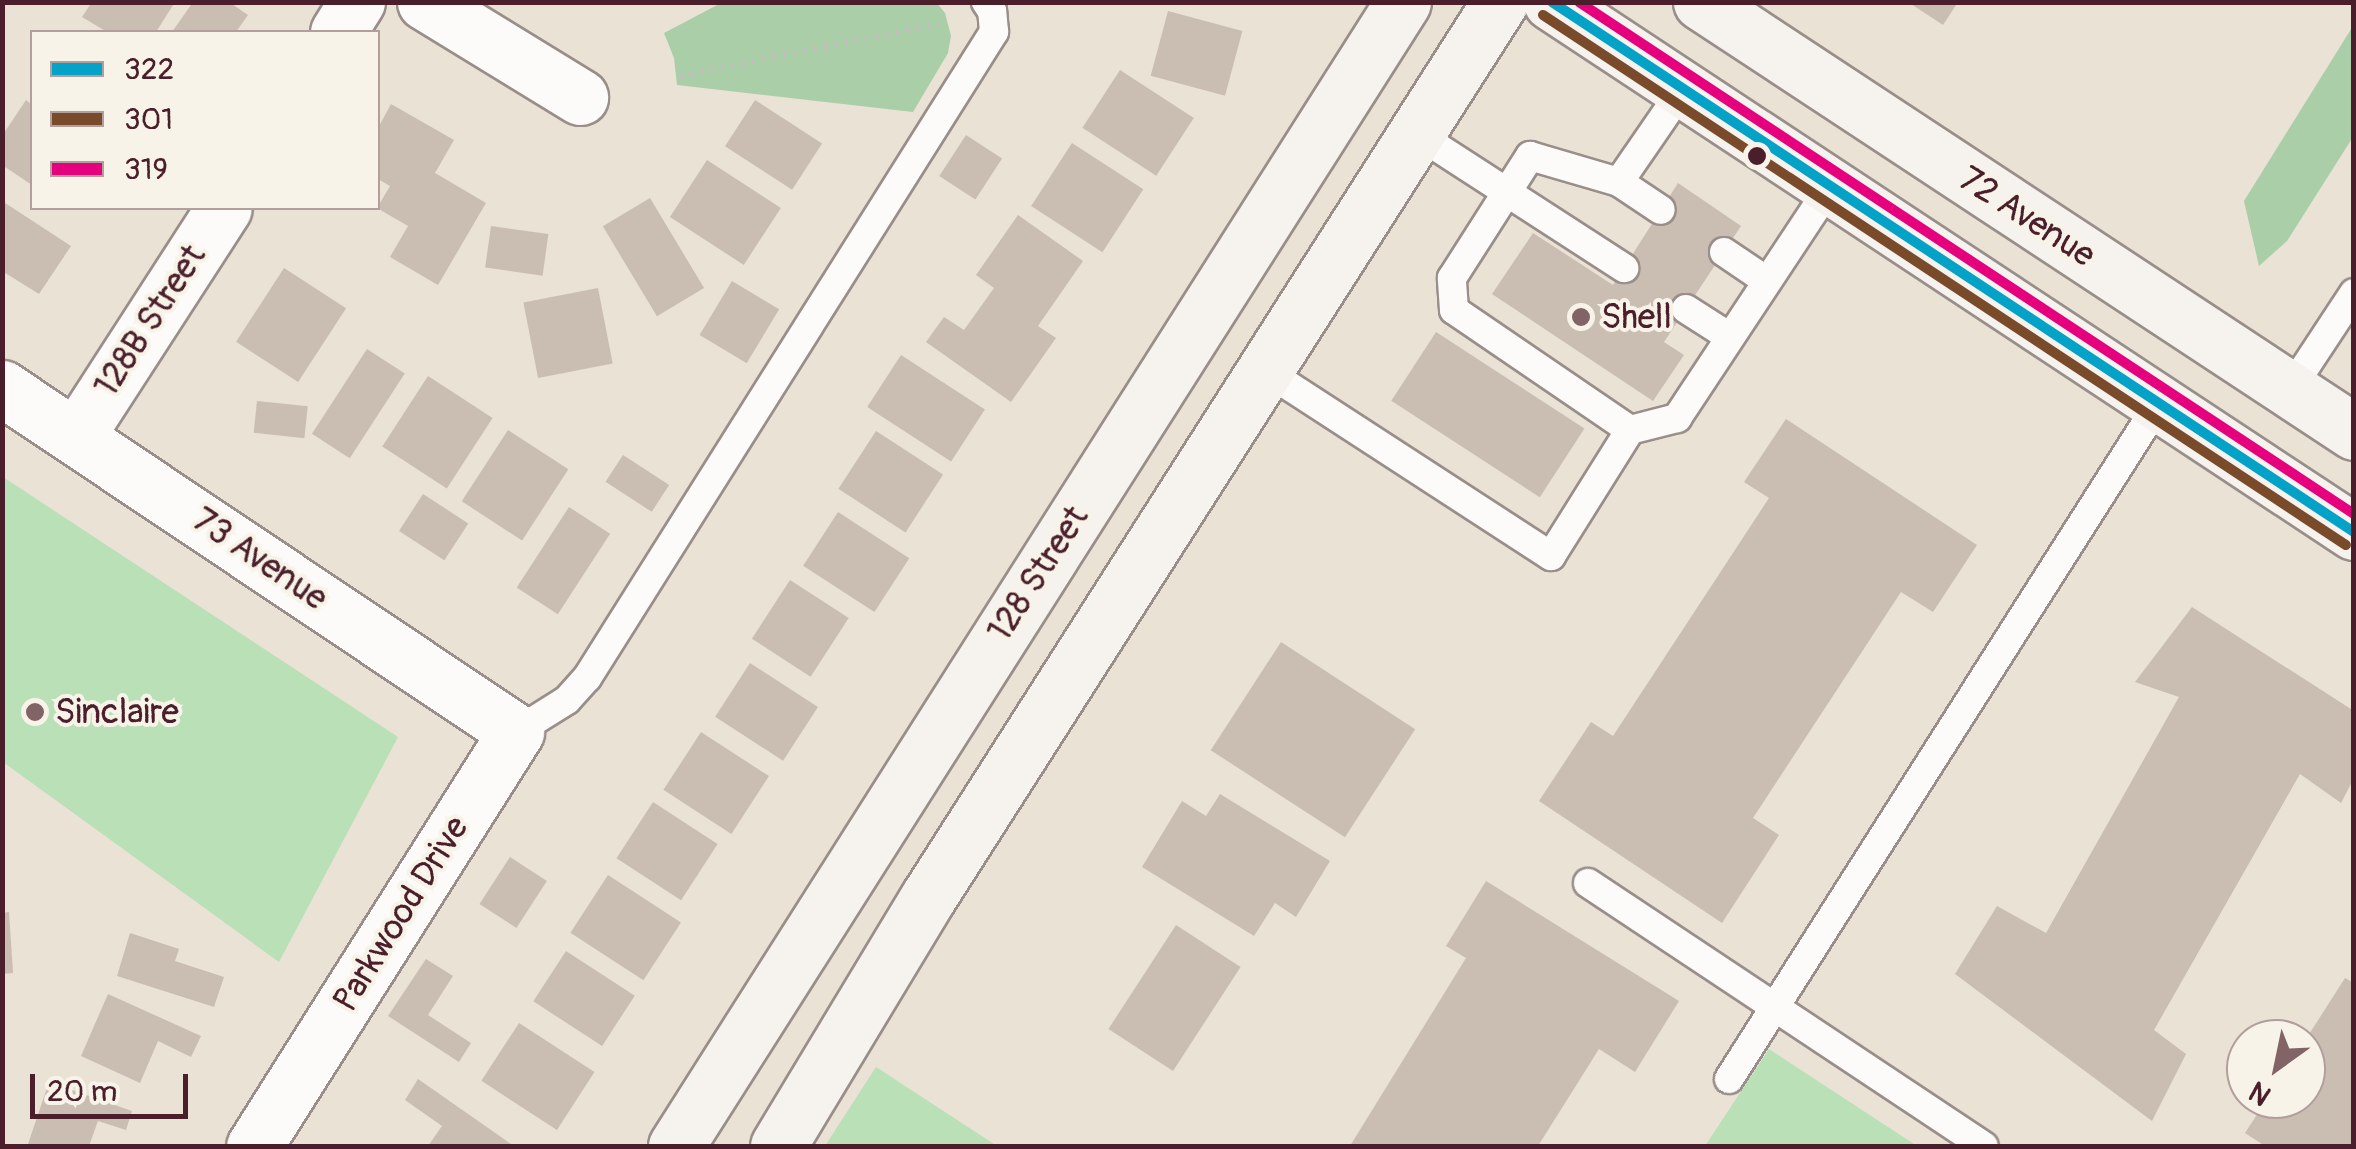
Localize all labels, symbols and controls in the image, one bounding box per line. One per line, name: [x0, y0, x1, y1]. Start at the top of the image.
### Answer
legend: [30, 30, 380, 210]
text: 322: [124, 51, 174, 88]
text: 301: [124, 101, 173, 138]
unlabelled marker: [1747, 146, 1767, 166]
text: 319: [124, 151, 168, 188]
street label: 72 Avenue: [1951, 158, 2103, 276]
street label: 128B Street: [85, 237, 215, 405]
place label: Shell: [1601, 296, 1672, 338]
marker: Shell: [1570, 306, 1592, 328]
street label: 128 Street: [979, 498, 1097, 650]
street label: 73 Avenue: [185, 499, 335, 619]
place label: Sinclaire: [55, 691, 179, 733]
marker: Sinclaire: [24, 701, 46, 723]
street label: Parkwood Drive: [324, 809, 478, 1019]
north arrow: [2226, 1019, 2326, 1119]
scale bar: [35, 1054, 192, 1116]
text: 20 m: [47, 1073, 117, 1110]
text: N: [2243, 1073, 2278, 1113]

